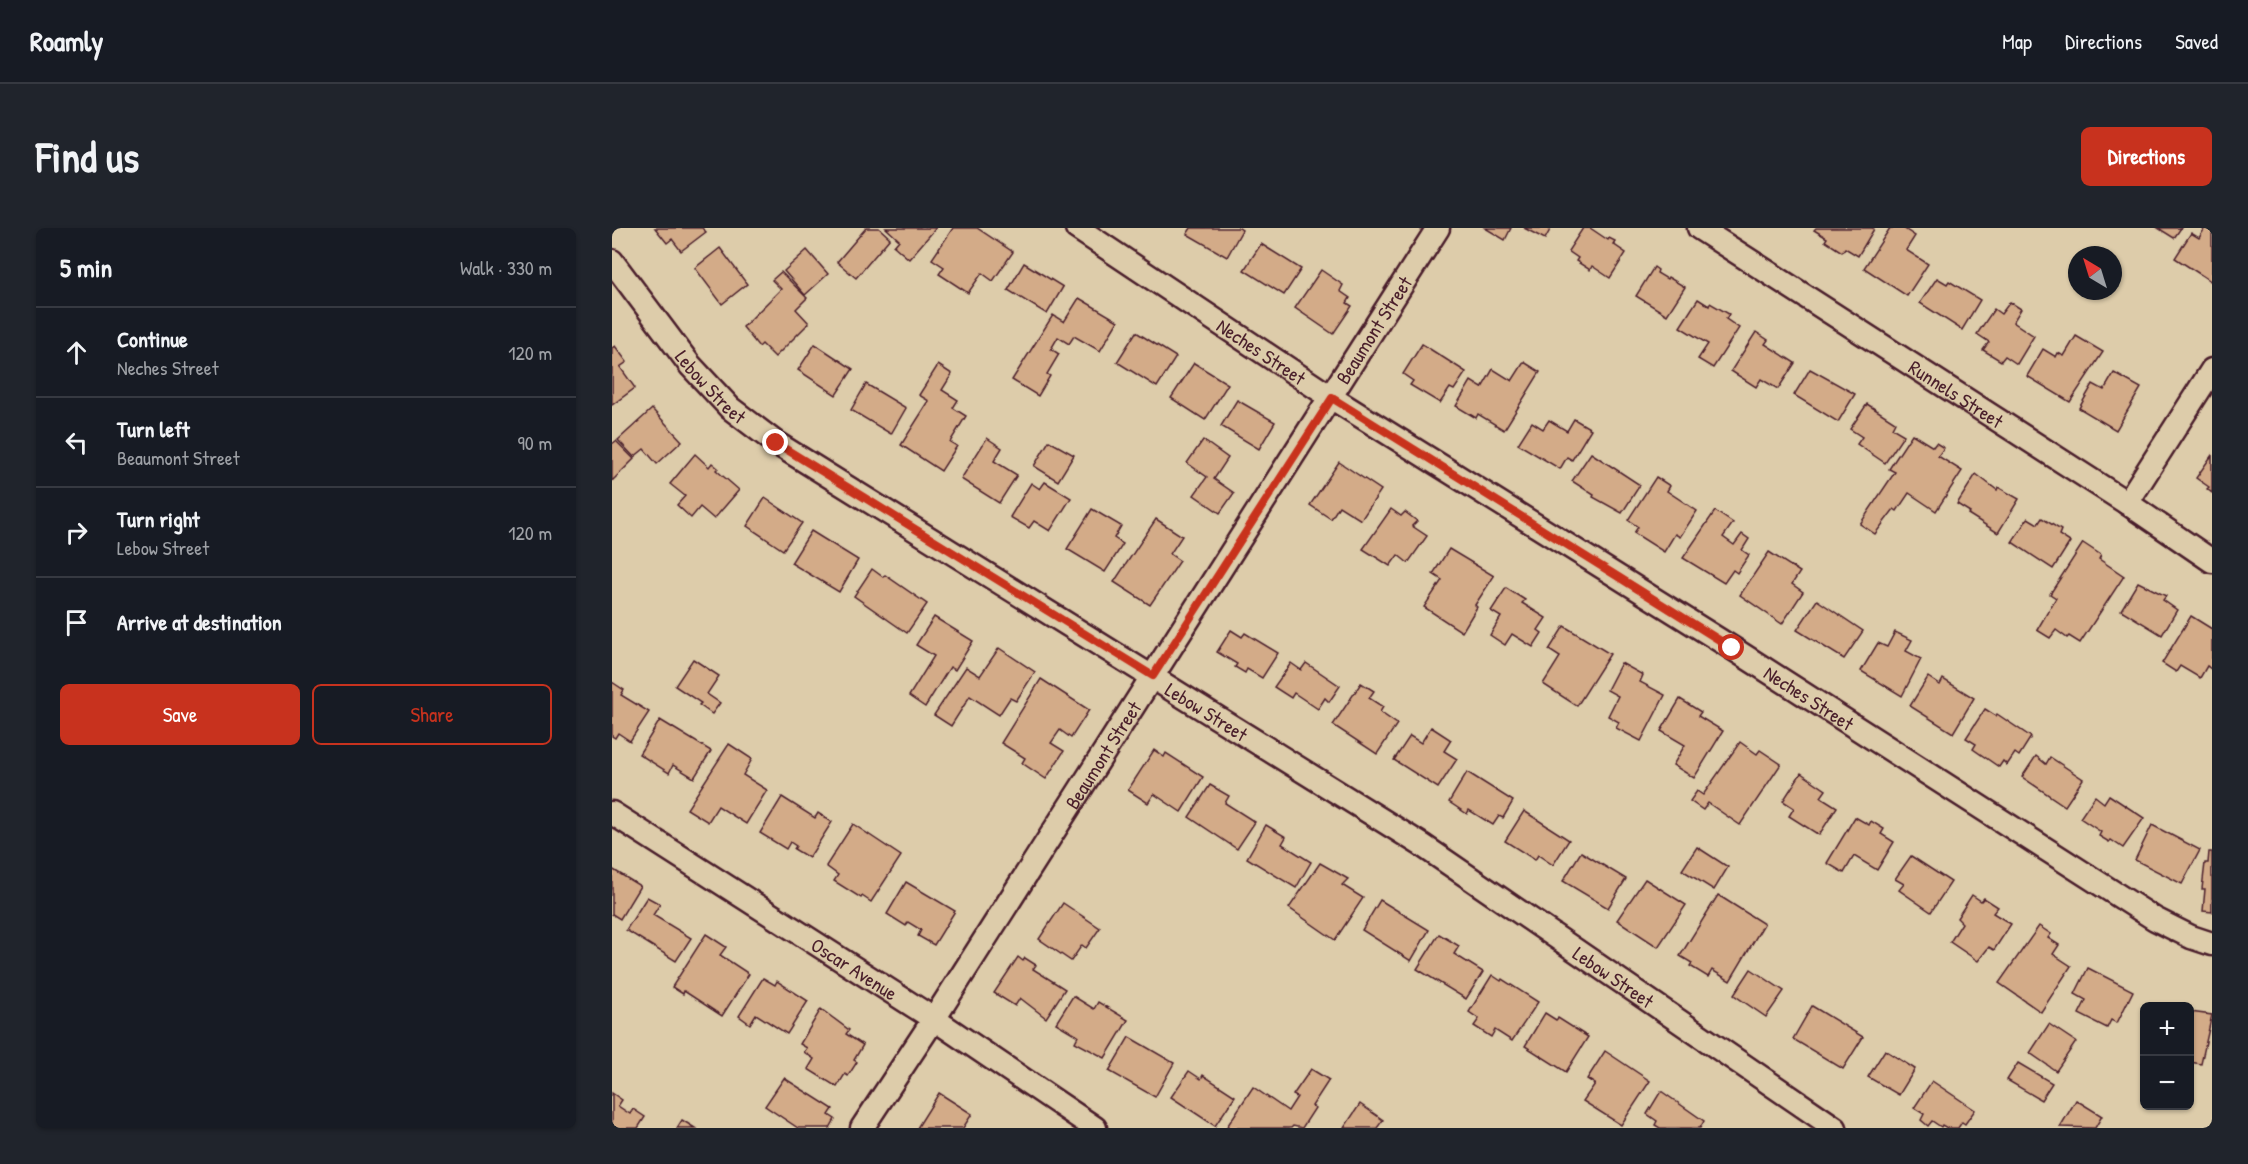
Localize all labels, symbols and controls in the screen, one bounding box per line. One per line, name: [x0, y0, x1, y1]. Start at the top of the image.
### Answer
text: Roamly: [30, 22, 103, 60]
text: Map: [2002, 27, 2032, 56]
text: Directions: [2065, 27, 2142, 56]
text: Saved: [2175, 27, 2218, 56]
button: Directions: [2081, 127, 2212, 186]
text: Find us: [36, 128, 139, 185]
north arrow: [2068, 246, 2122, 300]
text: 5 min: [60, 250, 112, 285]
text: Walk · 330 m: [460, 254, 552, 281]
street label: Beaumont Street: [1329, 270, 1418, 389]
street label: Neches Street: [1212, 312, 1312, 391]
text: Continue: [117, 324, 188, 354]
icon: ahead: [60, 336, 93, 369]
text: 120 m: [508, 339, 552, 366]
street label: Lebow Street: [670, 344, 753, 430]
street label: Runnels Street: [1904, 353, 2010, 434]
text: Neches Street: [117, 354, 219, 381]
text: Turn left: [117, 414, 190, 444]
icon: left: [60, 426, 93, 459]
text: 90 m: [518, 429, 552, 456]
route end: [762, 429, 788, 455]
text: Beaumont Street: [117, 444, 240, 471]
text: Turn right: [117, 504, 200, 534]
icon: right: [60, 516, 93, 549]
text: 120 m: [508, 519, 552, 546]
text: Lebow Street: [117, 534, 209, 561]
icon: arrive: [60, 606, 93, 639]
text: Arrive at destination: [117, 607, 282, 637]
route start: [1718, 634, 1744, 660]
street label: Neches Street: [1759, 659, 1860, 737]
street label: Lebow Street: [1161, 675, 1254, 748]
button: Save: [60, 684, 300, 745]
button: Share: [312, 684, 552, 745]
street label: Beaumont Street: [1058, 695, 1147, 814]
street label: Oscar Avenue: [806, 931, 903, 1006]
street label: Lebow Street: [1568, 939, 1660, 1014]
map controls: [2140, 1002, 2194, 1110]
button: +: [2140, 1002, 2194, 1056]
button: −: [2140, 1056, 2194, 1110]

